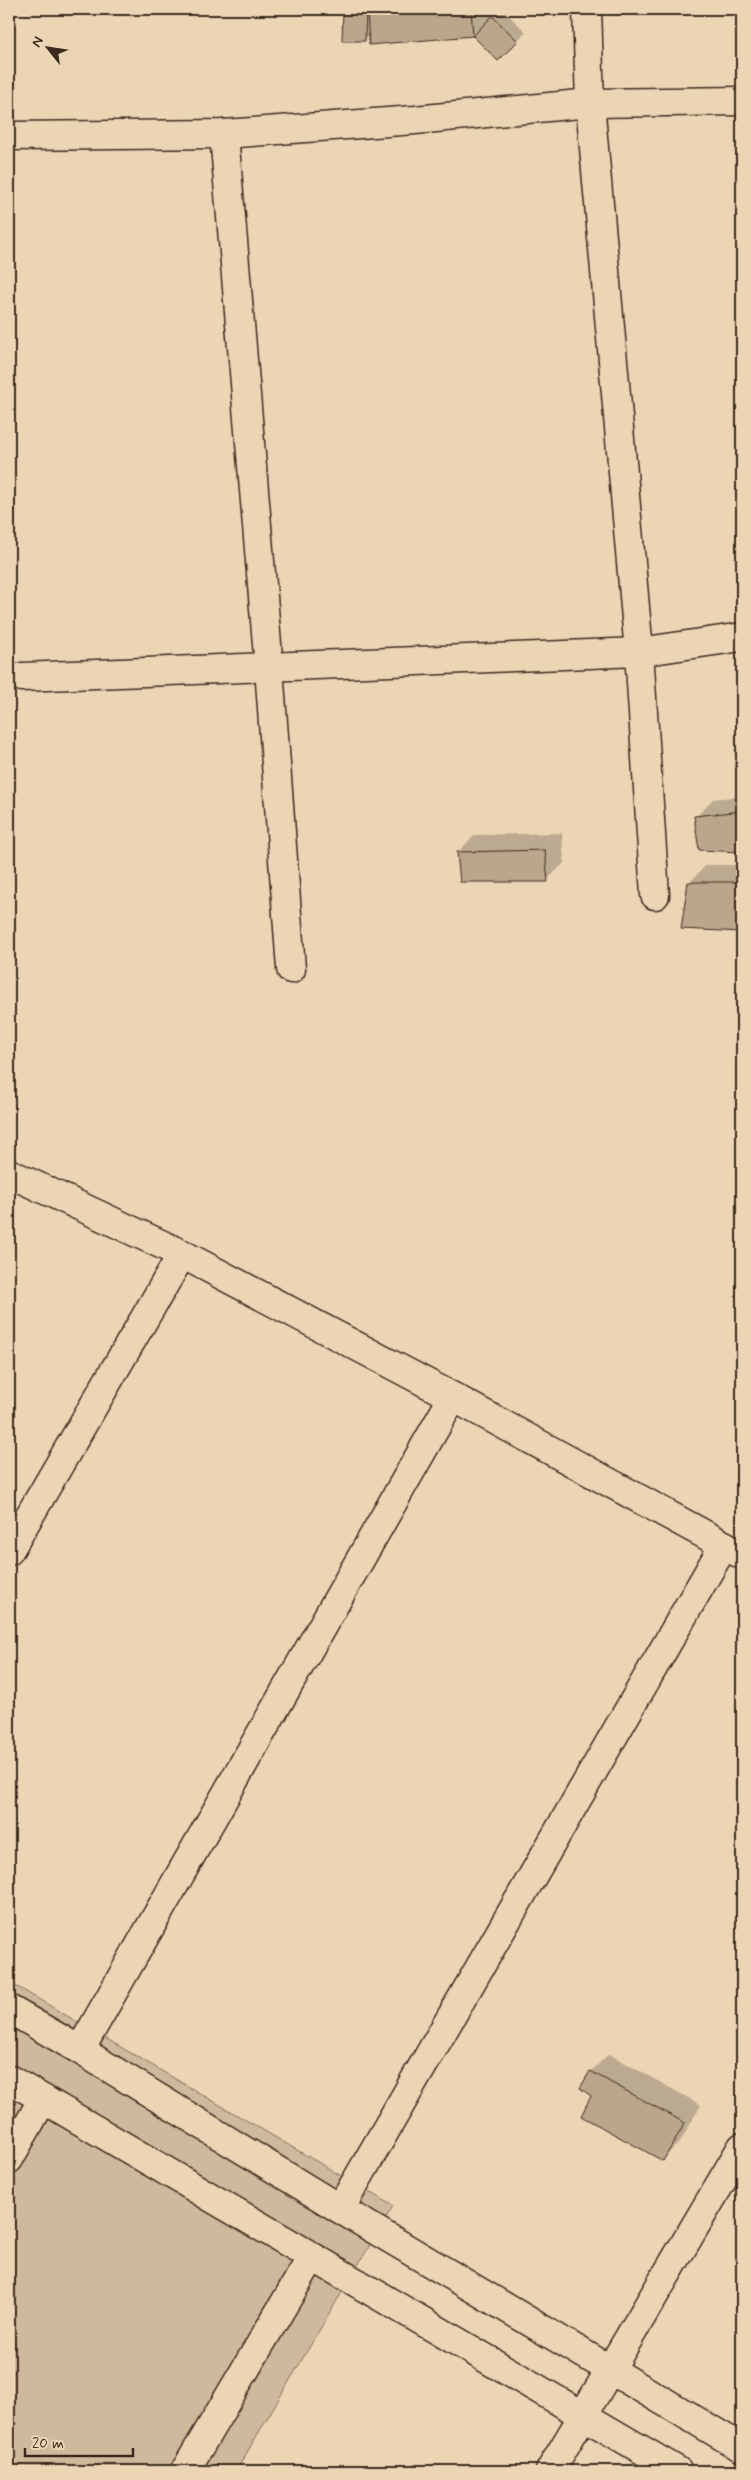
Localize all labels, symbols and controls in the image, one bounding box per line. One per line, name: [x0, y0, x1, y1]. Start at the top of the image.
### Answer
north arrow: [22, 22, 72, 72]
text: N: [27, 33, 48, 51]
scale bar: [25, 2425, 132, 2457]
text: 20 m: [32, 2434, 64, 2454]

